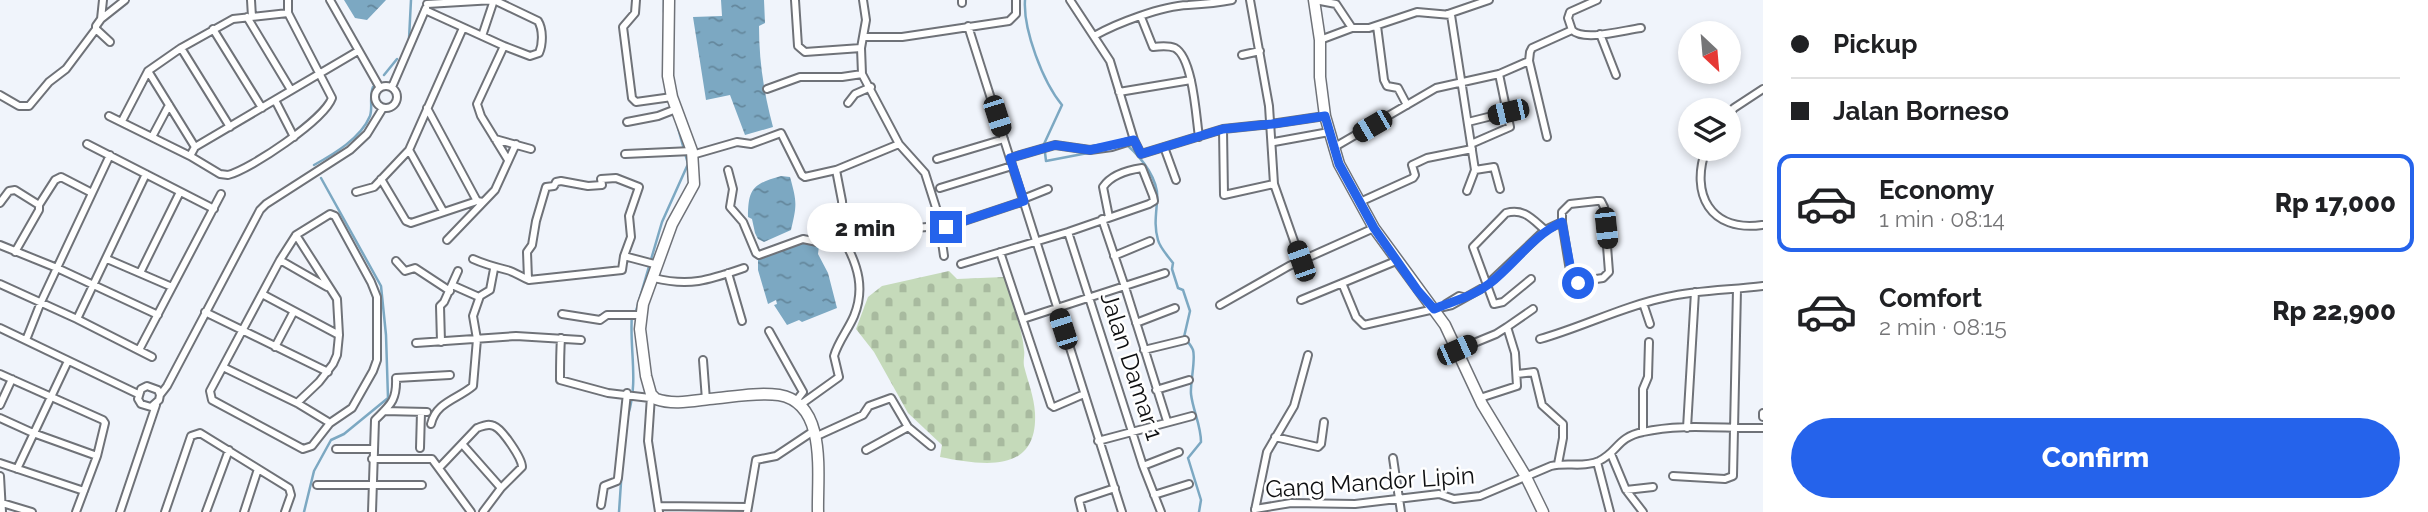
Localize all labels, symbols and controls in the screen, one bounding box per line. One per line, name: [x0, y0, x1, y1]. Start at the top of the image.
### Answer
north arrow: [1678, 21, 1741, 84]
map controls: [1678, 21, 1741, 161]
text: Pickup: [1833, 29, 1918, 59]
car: [981, 93, 1014, 139]
text: Jalan Borneso: [1833, 96, 2009, 126]
car: [1486, 97, 1531, 127]
button: layers: [1678, 98, 1741, 161]
car: [1349, 106, 1396, 146]
icon: car: [1795, 172, 1858, 235]
text: Economy: [1879, 175, 1994, 205]
text: Rp 17,000: [2275, 188, 2396, 218]
callout: 2 min: [806, 202, 922, 252]
text: 1 min · 08:14: [1879, 205, 2005, 232]
car: [1594, 206, 1619, 250]
route end: [930, 211, 962, 243]
text: 2 min: [835, 214, 895, 241]
car: [1285, 238, 1318, 284]
route start: [1562, 267, 1594, 299]
icon: car: [1795, 280, 1858, 343]
text: Comfort: [1879, 283, 1982, 313]
street label: Jalan Damar 1: [1094, 288, 1170, 444]
text: Rp 22,900: [2272, 296, 2396, 326]
car: [1047, 306, 1080, 352]
text: 2 min · 08:15: [1879, 313, 2007, 340]
car: [1434, 332, 1481, 368]
button: Confirm: [1791, 418, 2400, 498]
street label: Gang Mandor Lipin: [1264, 460, 1476, 504]

